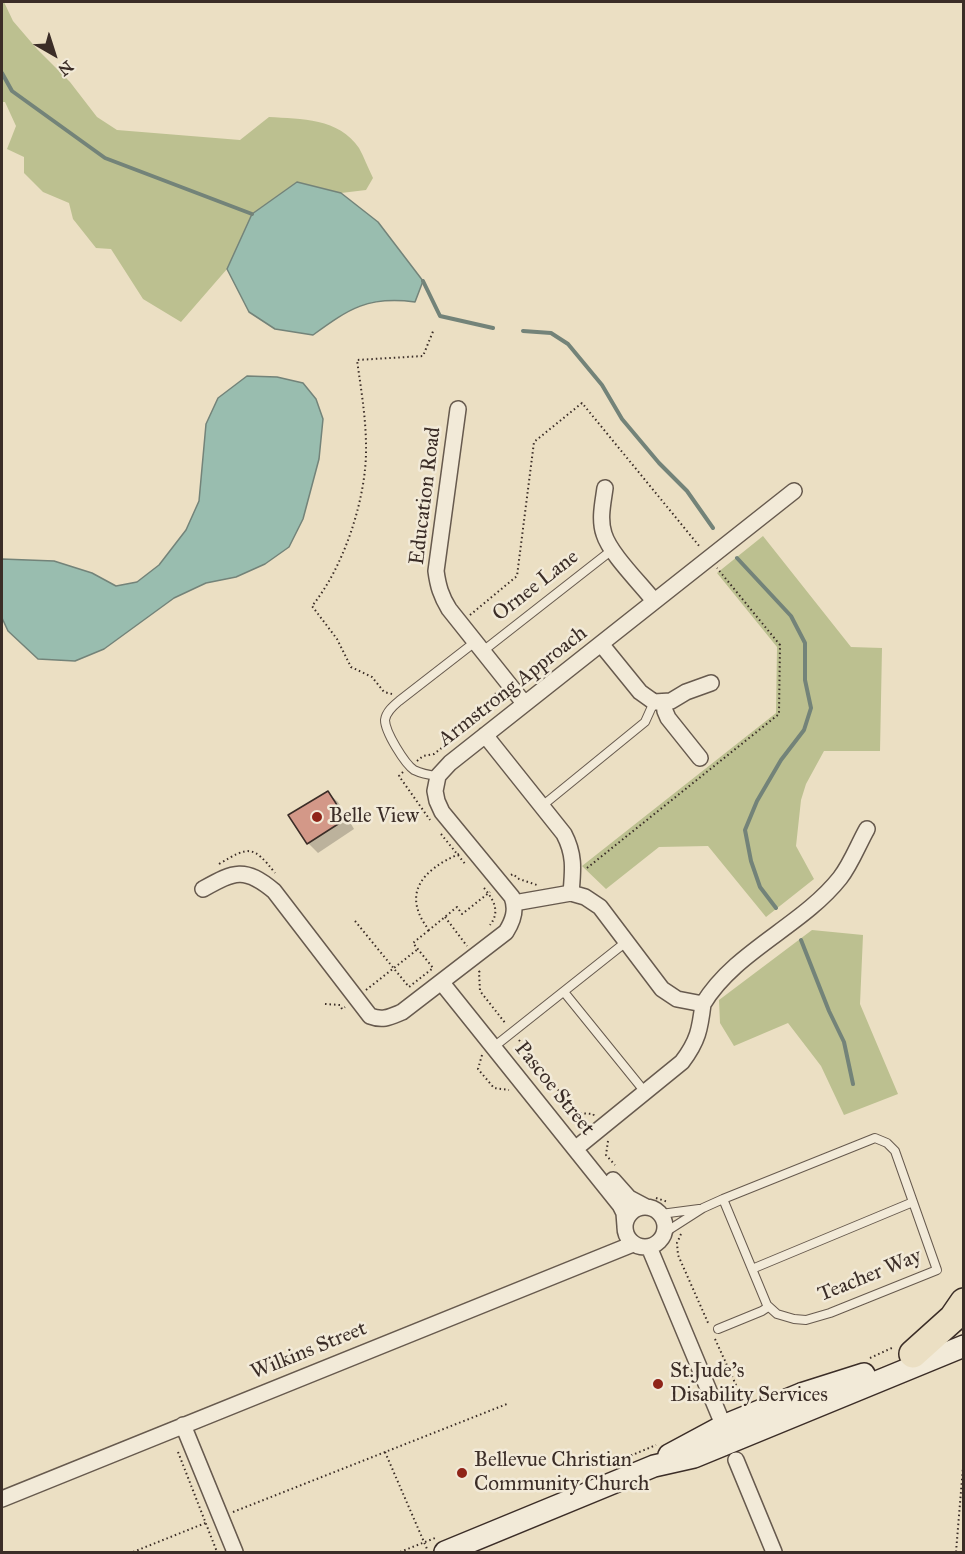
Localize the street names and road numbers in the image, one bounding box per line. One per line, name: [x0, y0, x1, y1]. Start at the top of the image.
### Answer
street label: Education Road: [405, 425, 447, 567]
street label: Ornee Lane: [488, 545, 584, 627]
street label: Armstrong Approach: [434, 621, 592, 753]
street label: Pascoe Street: [509, 1037, 599, 1141]
street label: Teacher Way: [815, 1244, 925, 1308]
street label: Wilkins Street: [247, 1316, 371, 1386]

